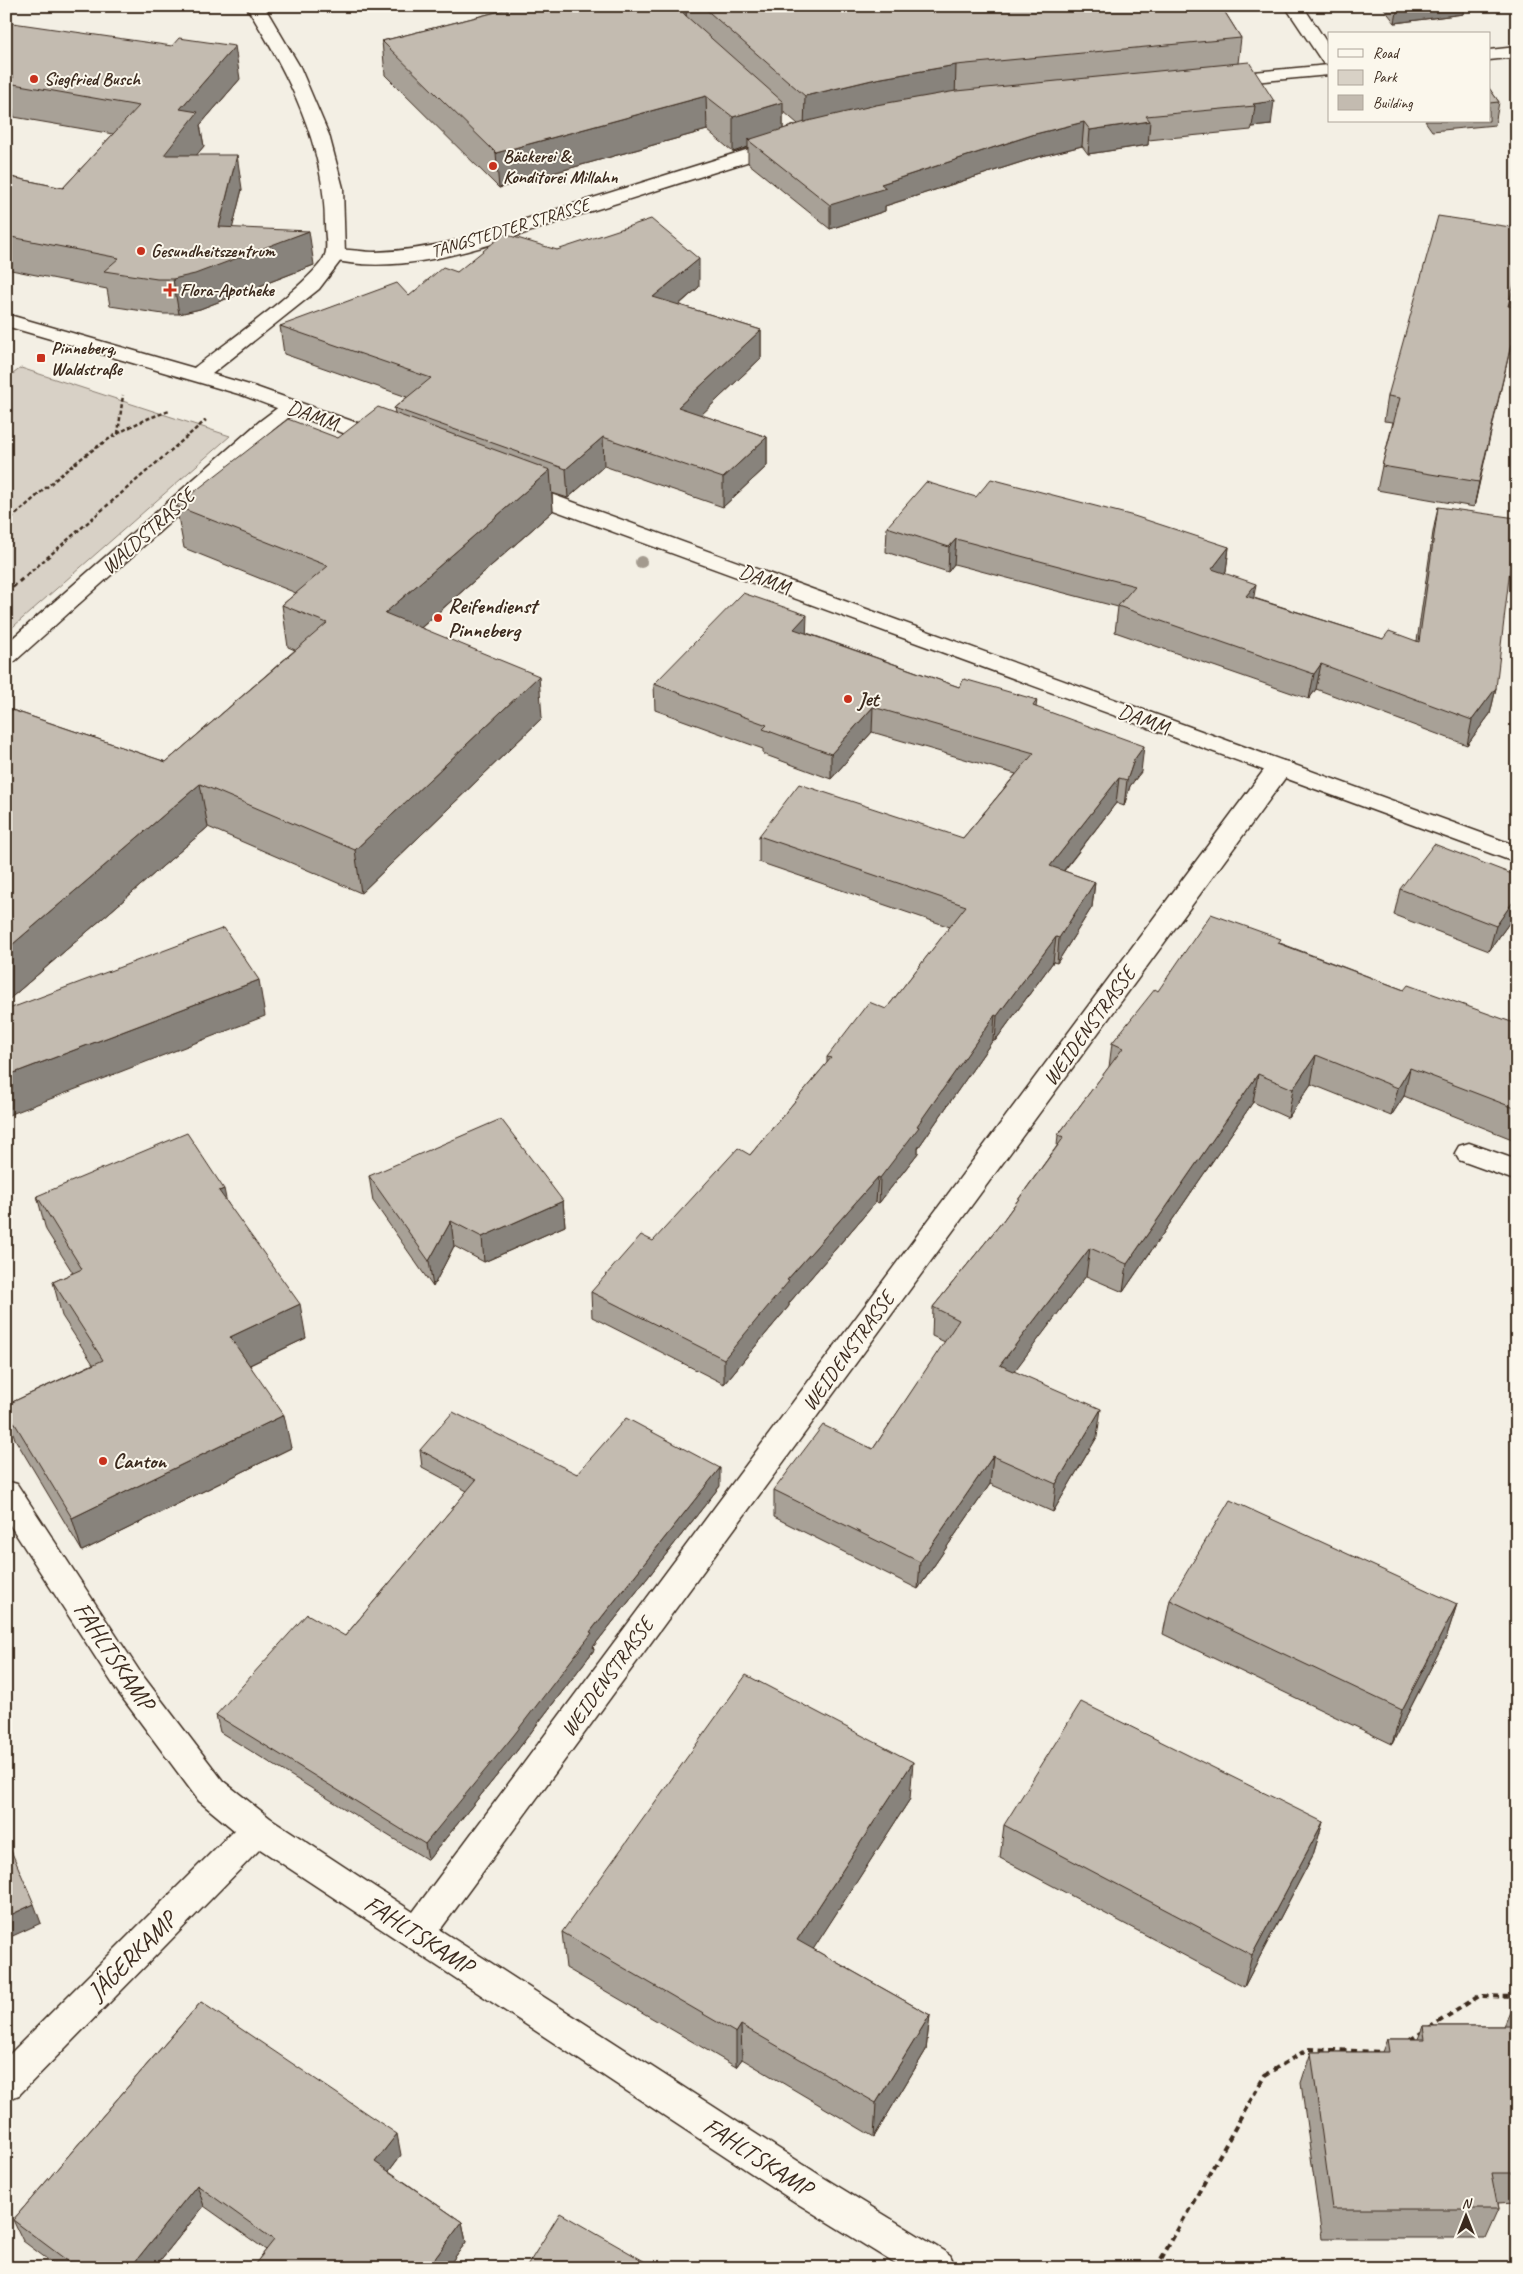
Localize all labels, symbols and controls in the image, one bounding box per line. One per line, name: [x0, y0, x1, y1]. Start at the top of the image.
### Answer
legend: [1328, 32, 1490, 122]
text: Road: [1373, 44, 1400, 63]
place label: Siegfried Busch: [44, 68, 142, 90]
text: Park: [1373, 68, 1398, 87]
marker: Siegfried Busch: [28, 73, 40, 85]
text: Building: [1373, 94, 1413, 113]
place label: Bäckerei & Konditorei Millahn: [503, 145, 618, 188]
marker: Bäckerei & Konditorei Millahn: [487, 160, 499, 172]
street label: TANGSTEDTER STRASSE: [428, 193, 594, 263]
place label: Gesundheitszentrum: [151, 240, 276, 262]
marker: Gesundheitszentrum: [135, 245, 147, 257]
place label: Flora-Apotheke: [180, 279, 276, 301]
marker: Flora-Apotheke: [164, 284, 176, 296]
place label: Pinneberg, Waldstraße: [51, 337, 124, 380]
marker: Pinneberg, Waldstraße: [35, 352, 47, 364]
street label: DAMM: [284, 394, 343, 437]
street label: WALDSTRASSE: [96, 481, 202, 580]
street label: DAMM: [736, 558, 795, 601]
place label: Reifendienst Pinneberg: [448, 593, 540, 643]
marker: Reifendienst Pinneberg: [432, 612, 444, 624]
place label: Jet: [856, 686, 880, 712]
marker: Jet: [842, 693, 854, 705]
street label: DAMM: [1115, 698, 1174, 741]
street label: WEIDENSTRASSE: [1037, 959, 1142, 1091]
street label: WEIDENSTRASSE: [796, 1284, 901, 1416]
place label: Canton: [113, 1448, 168, 1474]
marker: Canton: [97, 1455, 109, 1467]
street label: FAHLTSKAMP: [66, 1596, 164, 1719]
street label: WEIDENSTRASSE: [555, 1610, 660, 1742]
street label: FAHLTSKAMP: [358, 1888, 482, 1984]
street label: JÄGERKAMP: [80, 1903, 185, 2008]
street label: FAHLTSKAMP: [697, 2110, 821, 2206]
north arrow: [1440, 2192, 1490, 2242]
text: N: [1462, 2195, 1473, 2212]

